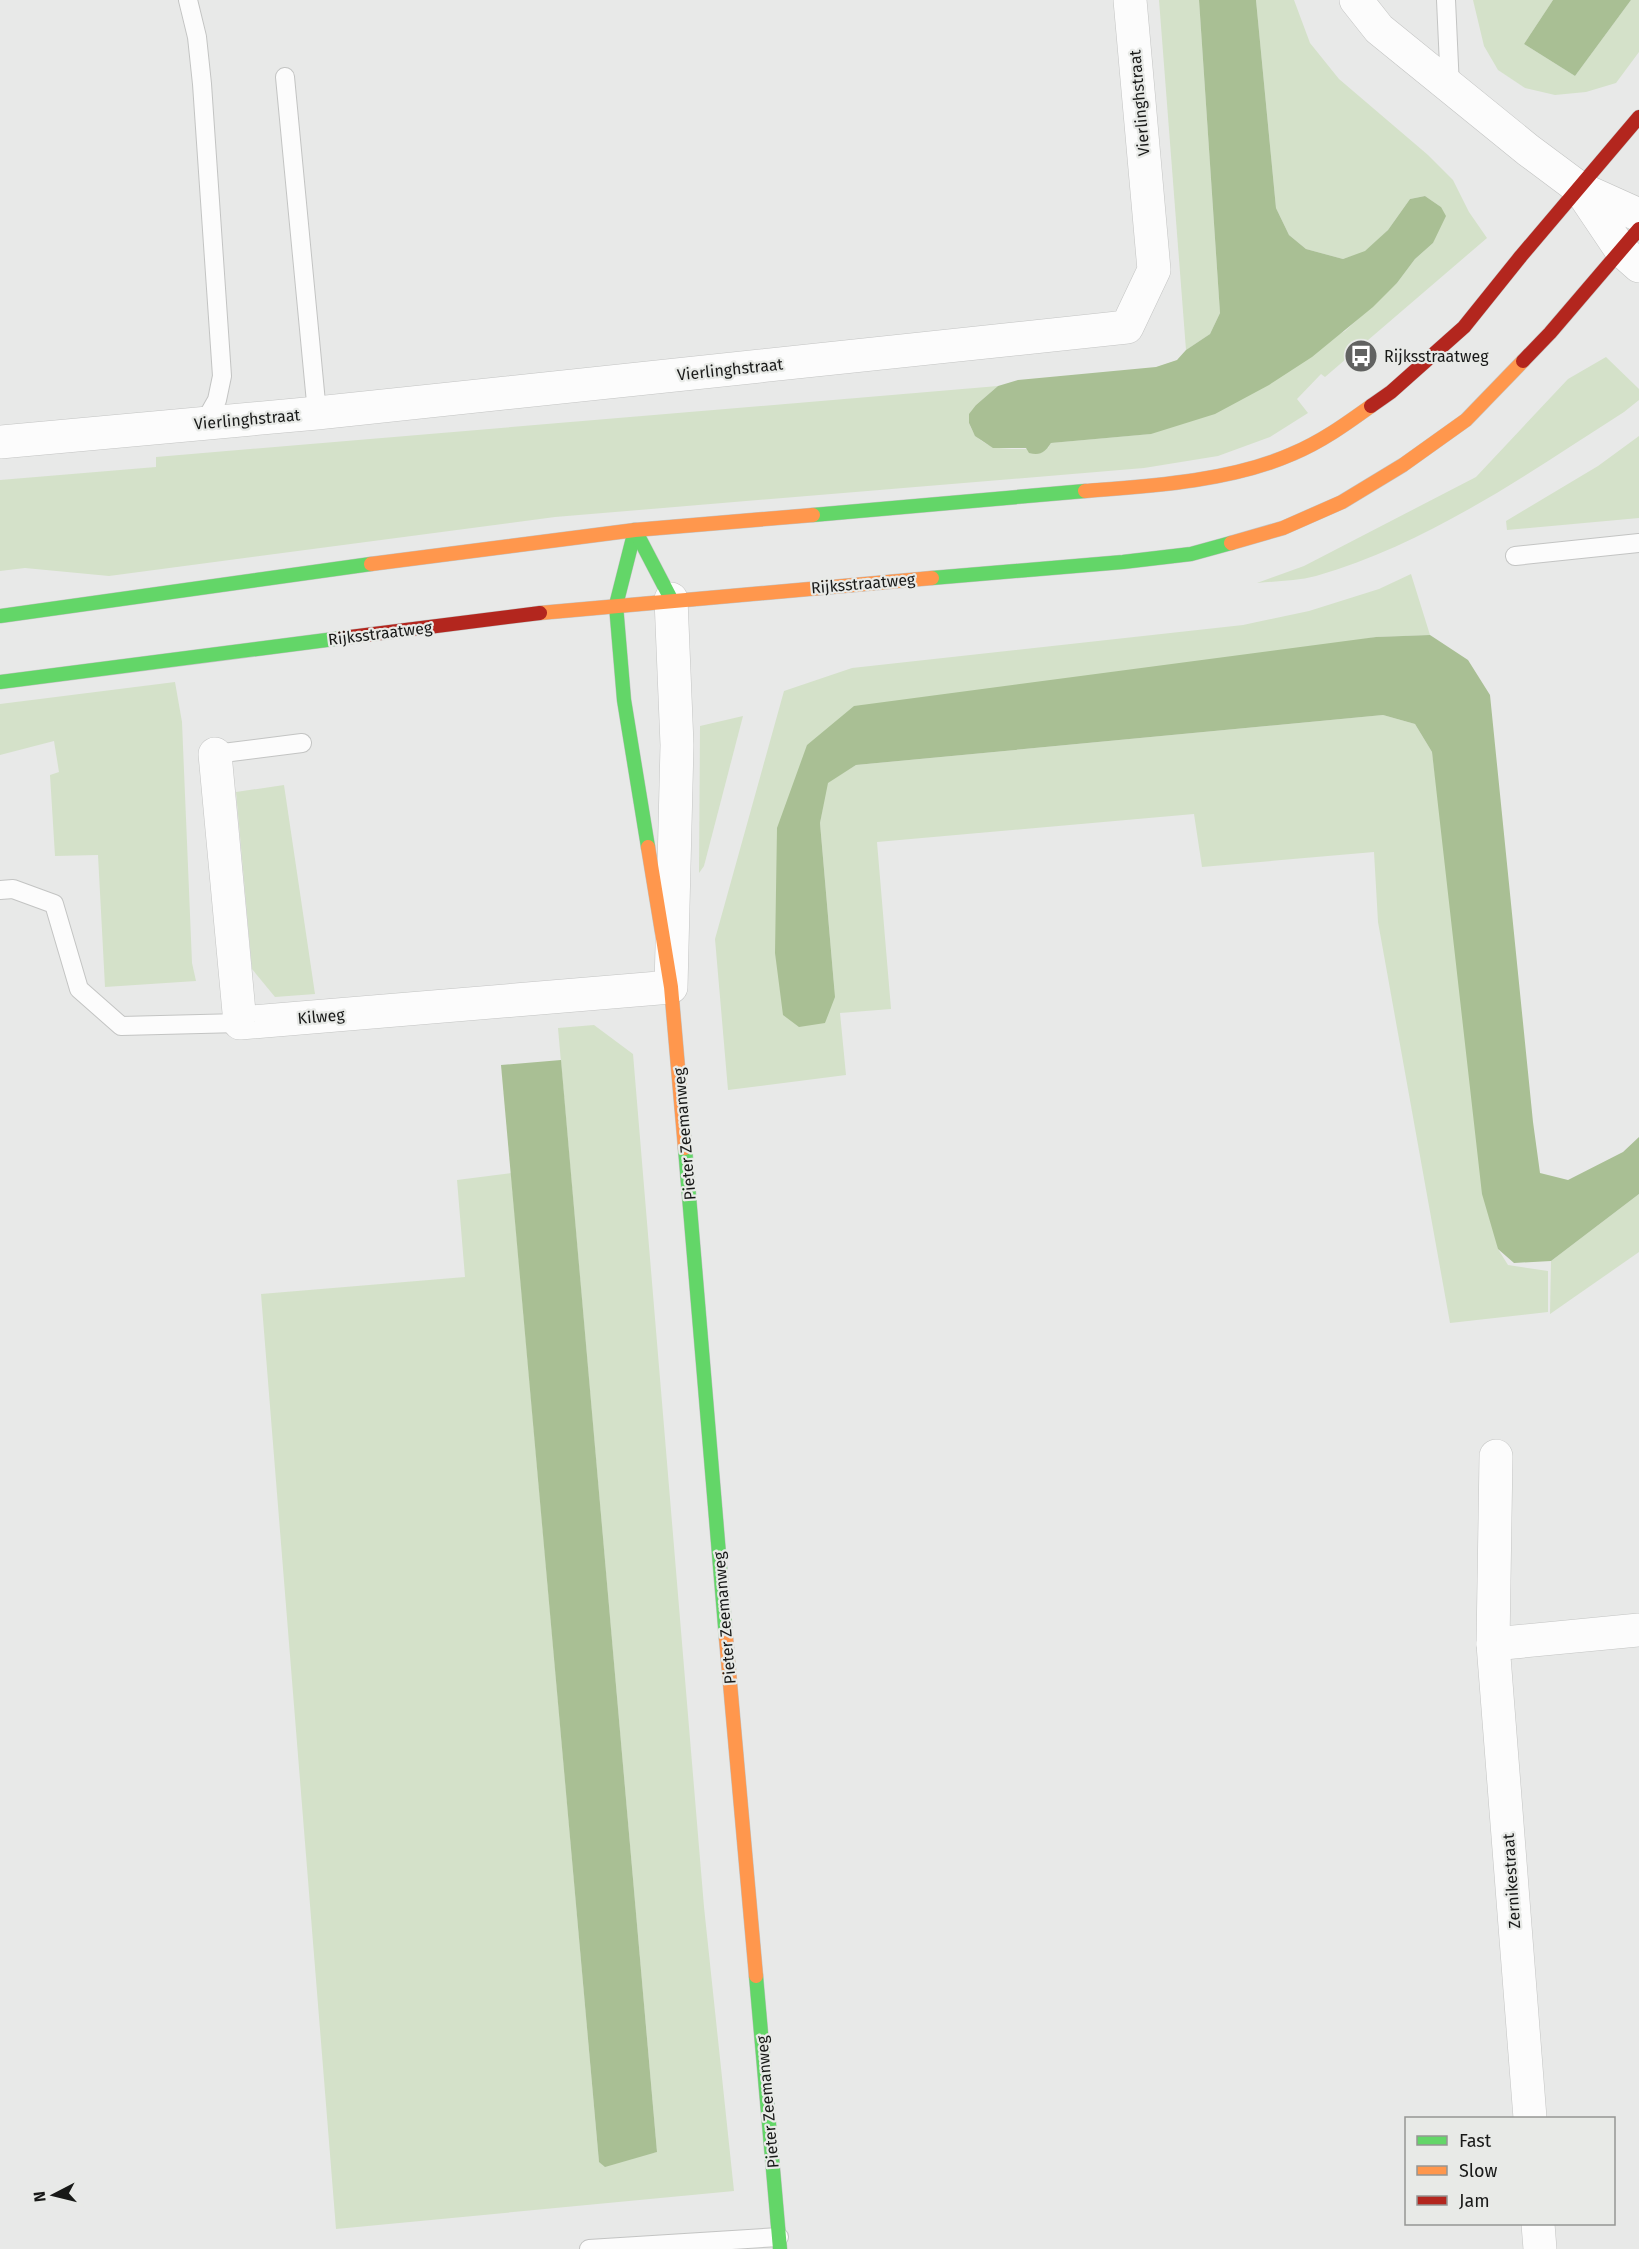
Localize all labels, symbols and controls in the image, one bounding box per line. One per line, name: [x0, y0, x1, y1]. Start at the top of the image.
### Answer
street label: Vierlinghstraat: [1125, 49, 1154, 157]
bus stop icon: Rijksstraatweg: [1343, 338, 1379, 374]
place label: Rijksstraatweg: [1384, 347, 1489, 366]
street label: Vierlinghstraat: [676, 354, 784, 385]
street label: Vierlinghstraat: [193, 405, 301, 434]
street label: Rijksstraatweg: [810, 569, 917, 598]
street label: Rijksstraatweg: [327, 618, 434, 649]
street label: Kilweg: [297, 1005, 346, 1028]
street label: Pieter Zeemanweg: [669, 1066, 700, 1201]
street label: Pieter Zeemanweg: [709, 1550, 740, 1685]
street label: Zernikestraat: [1499, 1832, 1524, 1929]
street label: Pieter Zeemanweg: [752, 2034, 783, 2169]
legend: [1405, 2117, 1615, 2225]
text: Fast: [1459, 2130, 1492, 2152]
text: Slow: [1459, 2160, 1498, 2182]
north arrow: [24, 2165, 84, 2225]
text: N: [30, 2190, 50, 2203]
text: Jam: [1459, 2190, 1490, 2212]

